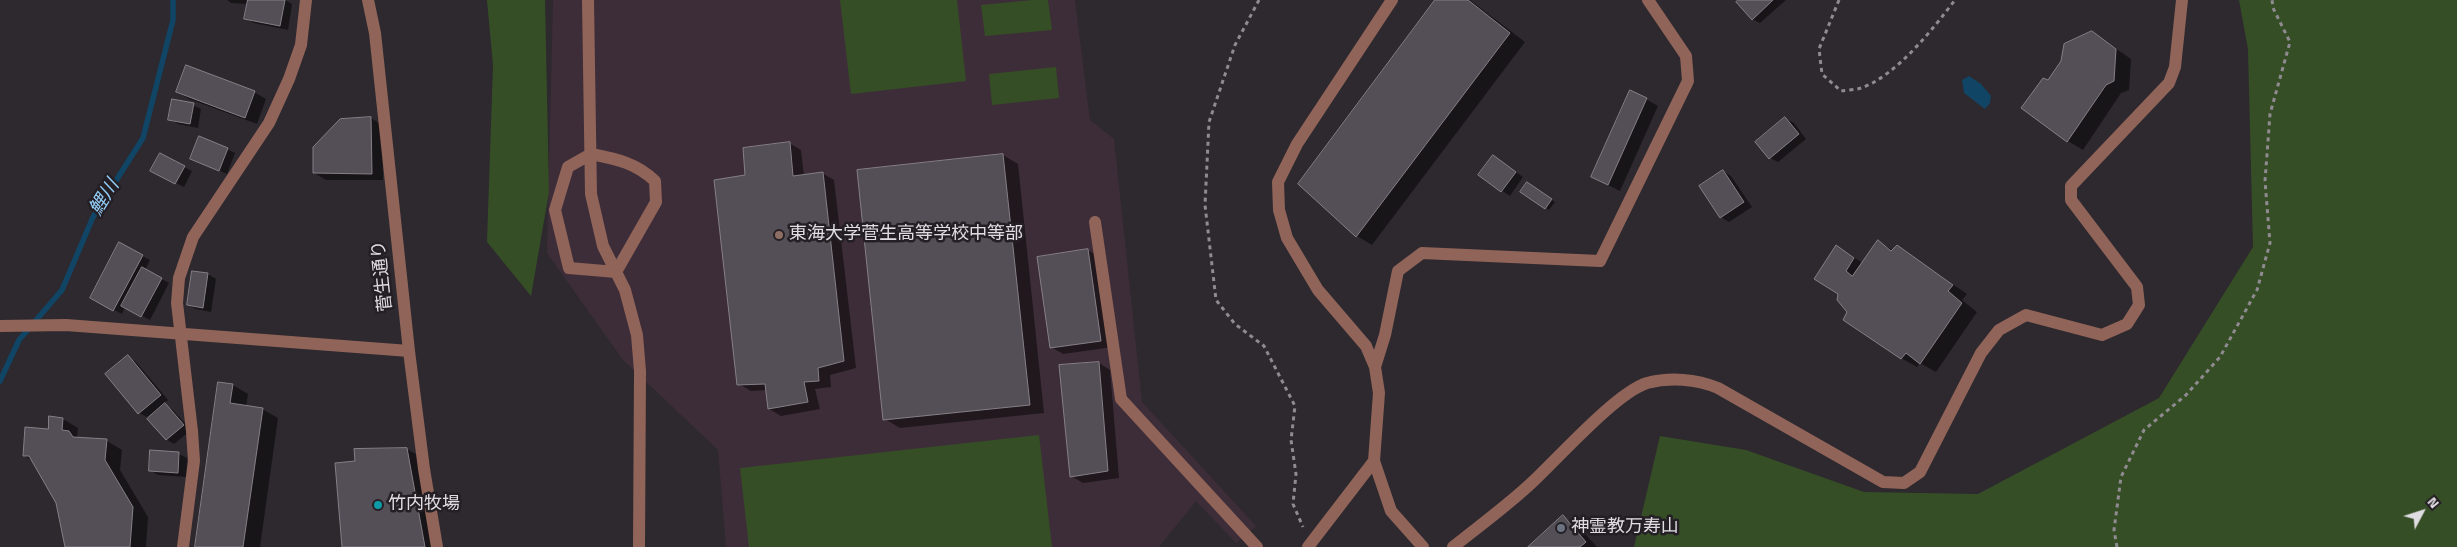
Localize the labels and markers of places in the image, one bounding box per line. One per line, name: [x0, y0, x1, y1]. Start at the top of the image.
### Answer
place label: 東海大学菅生高等学校中等部: [789, 224, 1023, 246]
marker: 東海大学菅生高等学校中等部: [773, 229, 785, 241]
place label: 竹内牧場: [388, 494, 460, 516]
marker: 竹内牧場: [372, 499, 384, 511]
place label: 神霊教万寿山: [1571, 517, 1679, 539]
marker: 神霊教万寿山: [1555, 522, 1567, 534]

